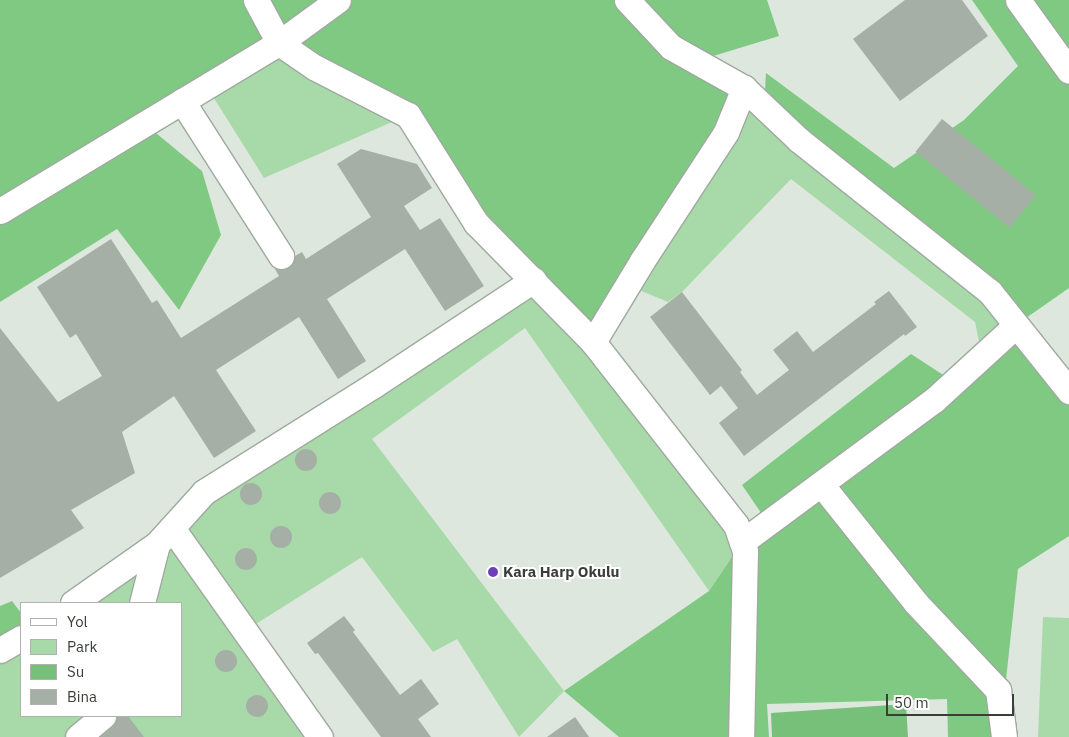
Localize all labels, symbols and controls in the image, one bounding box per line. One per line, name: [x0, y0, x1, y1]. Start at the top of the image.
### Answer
place label: Kara Harp Okulu: [503, 563, 620, 581]
marker: Kara Harp Okulu: [487, 566, 499, 578]
legend: [20, 602, 182, 717]
text: Yol: [67, 612, 88, 631]
text: Park: [67, 637, 97, 656]
text: Su: [67, 662, 84, 681]
scale bar: [889, 684, 1016, 716]
text: Bina: [67, 687, 97, 706]
text: 50 m: [894, 693, 929, 712]

